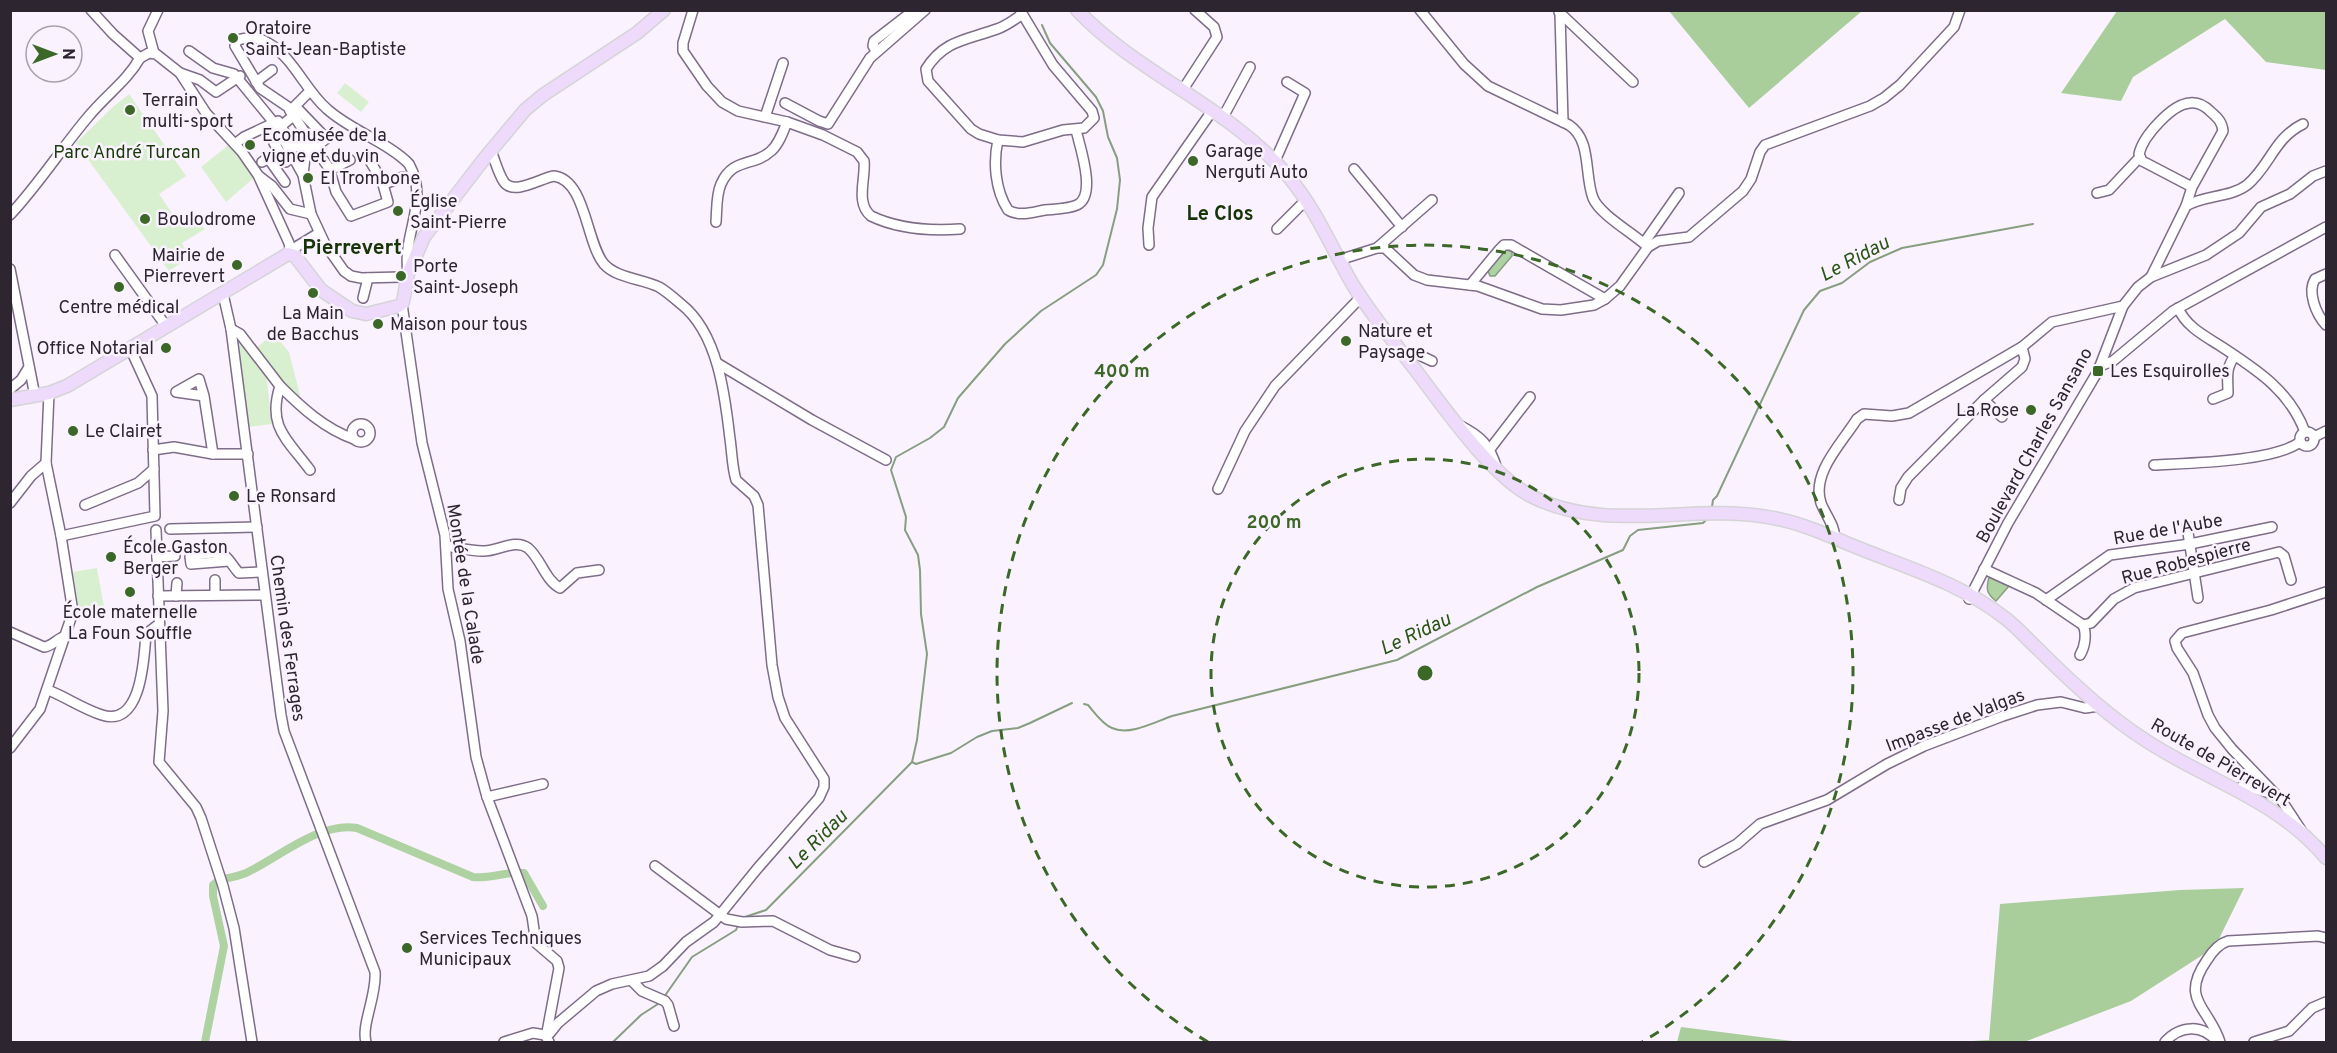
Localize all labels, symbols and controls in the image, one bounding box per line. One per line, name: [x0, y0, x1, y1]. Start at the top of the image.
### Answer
place label: Oratoire Saint-Jean-Baptiste: [245, 18, 406, 62]
north arrow: [24, 24, 84, 84]
marker: Oratoire Saint-Jean-Baptiste: [226, 31, 240, 45]
text: N: [57, 48, 77, 60]
place label: Terrain multi-sport: [142, 90, 233, 134]
marker: Terrain multi-sport: [123, 103, 137, 117]
place label: Ecomusée de la vigne et du vin: [262, 125, 387, 169]
marker: Ecomusée de la vigne et du vin: [243, 138, 257, 152]
place label: Garage Nerguti Auto: [1205, 141, 1308, 185]
park label: Parc André Turcan: [53, 142, 201, 165]
marker: Garage Nerguti Auto: [1186, 154, 1200, 168]
place label: El Trombone: [320, 168, 420, 191]
marker: El Trombone: [301, 171, 315, 185]
place label: Église Saint-Pierre: [410, 189, 507, 235]
district label: Le Clos: [1186, 202, 1254, 228]
marker: Église Saint-Pierre: [391, 204, 405, 218]
place label: Boulodrome: [157, 209, 256, 232]
marker: Boulodrome: [138, 212, 152, 226]
water label: Le Ridau: [1816, 230, 1895, 289]
district label: Pierrevert: [302, 235, 402, 262]
place label: Mairie de Pierrevert: [143, 245, 225, 289]
place label: Porte Saint-Joseph: [413, 256, 519, 300]
marker: Mairie de Pierrevert: [230, 258, 244, 272]
marker: Porte Saint-Joseph: [394, 269, 408, 283]
marker: Centre médical: [112, 280, 126, 294]
marker: La Main de Bacchus: [306, 286, 320, 300]
place label: Centre médical: [59, 297, 179, 320]
place label: La Main de Bacchus: [267, 303, 359, 347]
place label: Maison pour tous: [390, 314, 528, 337]
marker: Maison pour tous: [371, 317, 385, 331]
place label: Nature et Paysage: [1358, 321, 1433, 365]
marker: Nature et Paysage: [1339, 334, 1353, 348]
place label: Office Notarial: [36, 338, 154, 361]
marker: Office Notarial: [159, 341, 173, 355]
street label: Boulevard Charles Sansano: [1972, 344, 2099, 548]
text: 400 m: [1094, 361, 1150, 384]
place label: Les Esquirolles: [2110, 361, 2230, 384]
marker: Les Esquirolles: [2091, 364, 2105, 378]
place label: La Rose: [1956, 400, 2019, 423]
marker: La Rose: [2024, 403, 2038, 417]
place label: Le Clairet: [85, 421, 162, 444]
marker: Le Clairet: [66, 424, 80, 438]
place label: Le Ronsard: [246, 486, 336, 509]
marker: Le Ronsard: [227, 489, 241, 503]
street label: Montée de la Calade: [440, 502, 489, 666]
street label: Rue de l'Aube: [2112, 510, 2225, 551]
text: 200 m: [1246, 512, 1302, 535]
street label: Rue Robespierre: [2119, 534, 2254, 591]
place label: École Gaston Berger: [123, 535, 228, 581]
marker: École Gaston Berger: [104, 550, 118, 564]
street label: Chemin des Ferrages: [263, 553, 310, 723]
marker: École maternelle La Foun Souffle: [123, 585, 137, 599]
place label: École maternelle La Foun Souffle: [62, 600, 198, 646]
water label: Le Ridau: [1376, 607, 1456, 663]
centre of rings: [1415, 663, 1435, 683]
street label: Impasse de Valgas: [1883, 684, 2028, 759]
street label: Route de Pierrevert: [2146, 714, 2294, 813]
water label: Le Ridau: [783, 804, 855, 876]
place label: Services Techniques Municipaux: [419, 928, 582, 972]
marker: Services Techniques Municipaux: [400, 941, 414, 955]

